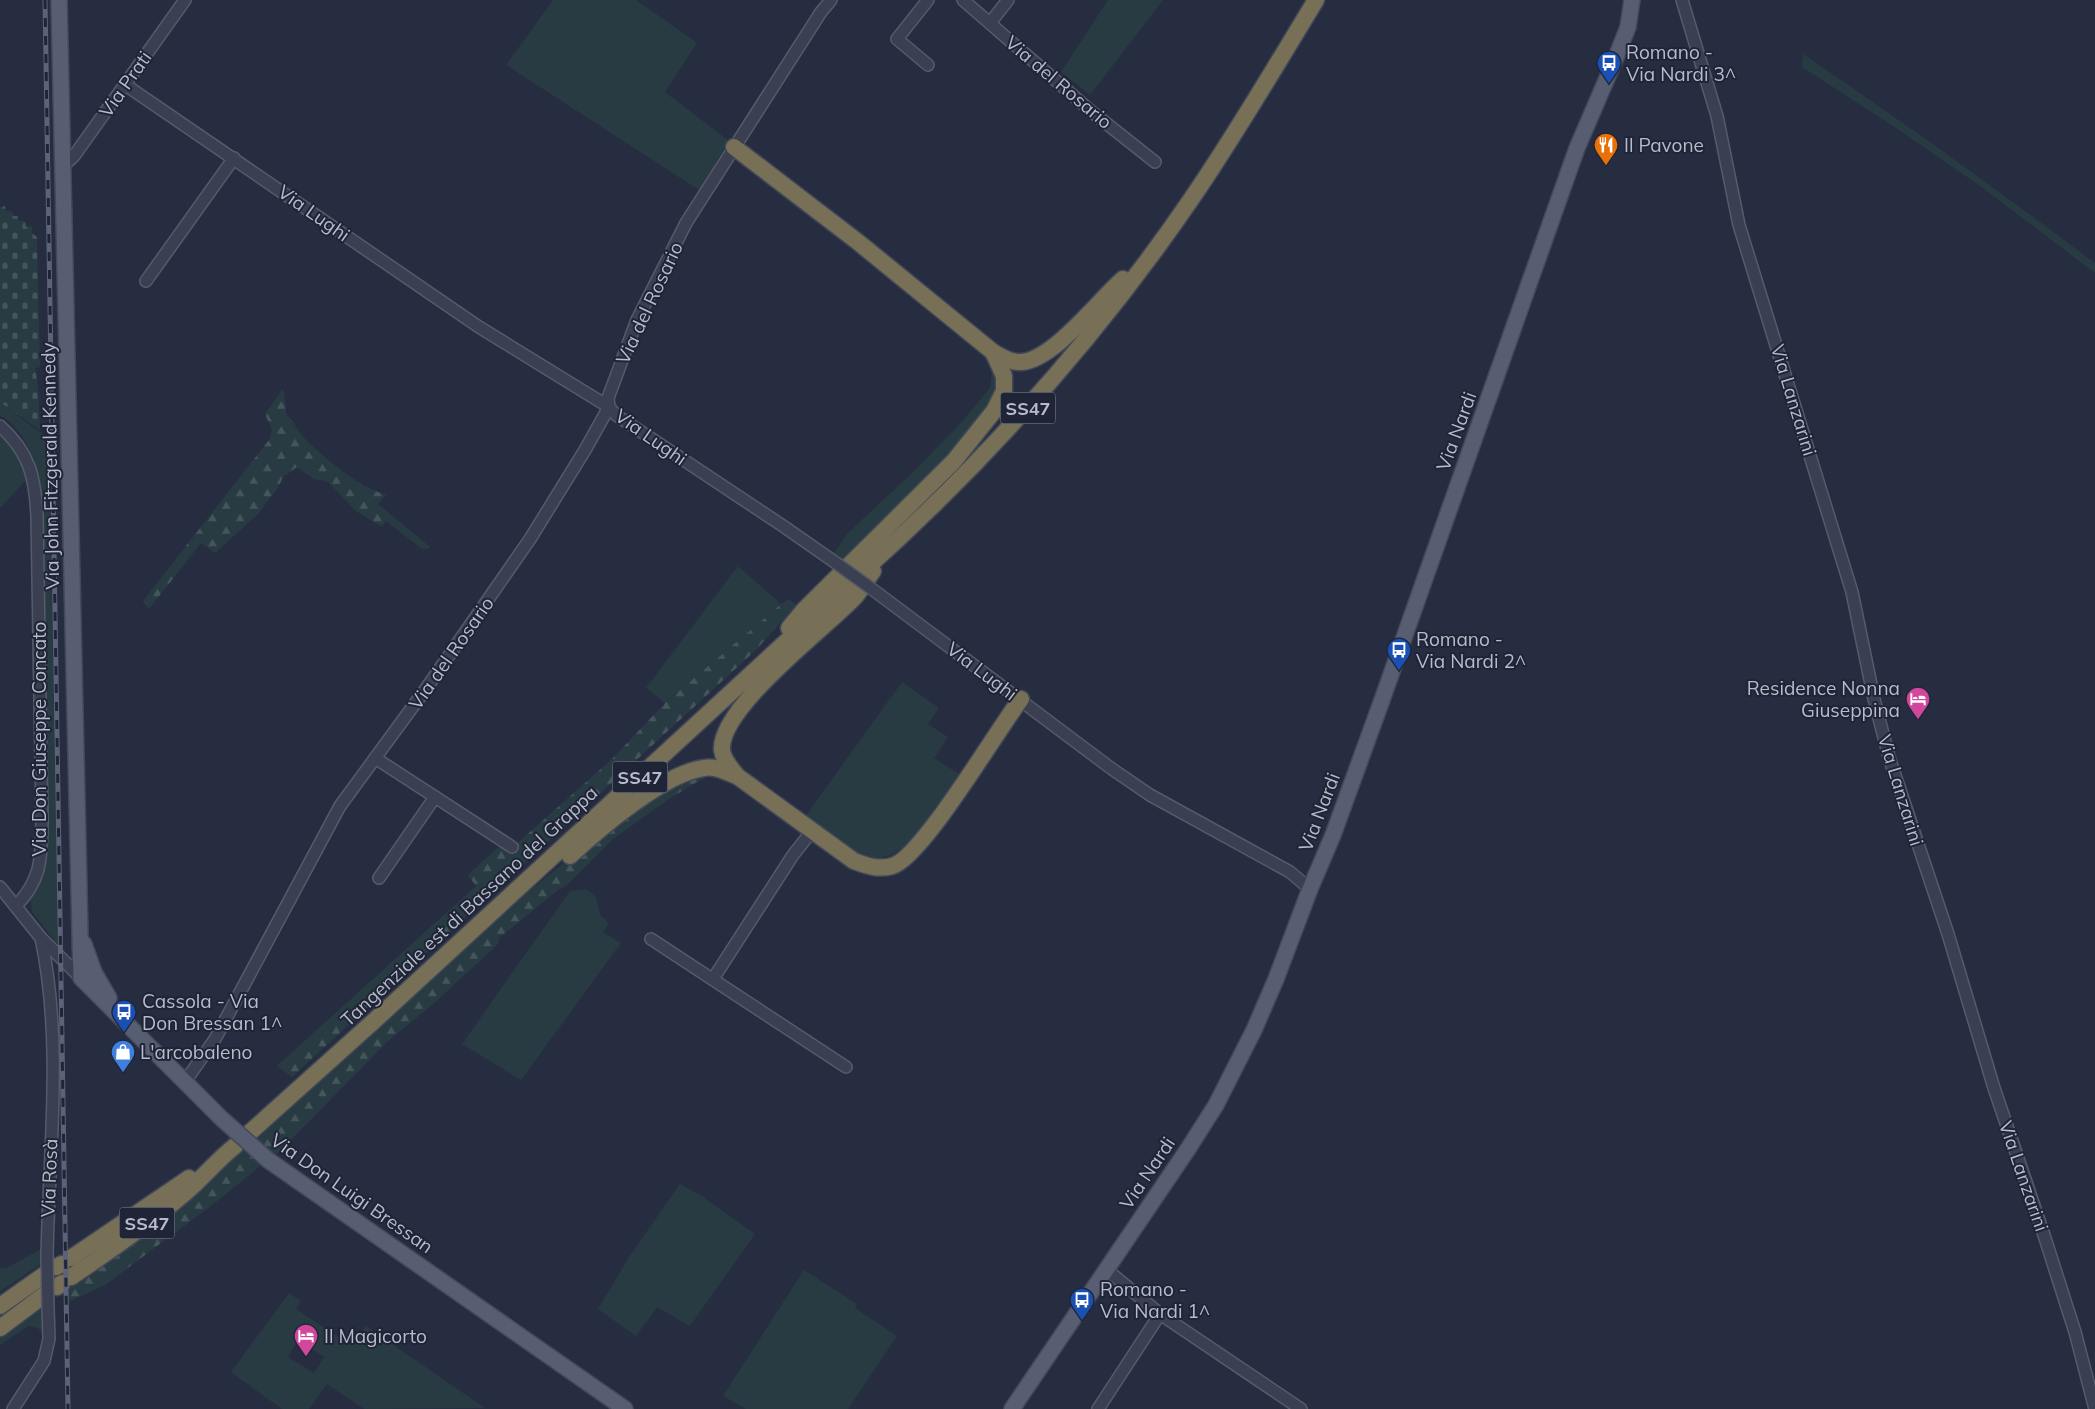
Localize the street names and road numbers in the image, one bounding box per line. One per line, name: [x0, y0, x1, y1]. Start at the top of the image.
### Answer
street label: Via del Rosario: [1001, 30, 1117, 134]
street label: Via Prati: [93, 46, 157, 122]
street label: Via Lughi: [273, 180, 355, 246]
street label: Via del Rosario: [610, 238, 688, 368]
street label: Via Lanzarini: [1766, 341, 1822, 459]
street label: Via John Fitzgerald Kennedy: [36, 342, 64, 590]
street label: Via Nardi: [1431, 388, 1481, 474]
road number: SS47: [1000, 392, 1056, 423]
street label: Via Lughi: [610, 404, 692, 470]
street label: Via del Rosario: [403, 592, 499, 714]
street label: Via Don Giuseppe Concato: [27, 622, 51, 856]
street label: Via Lughi: [942, 637, 1022, 705]
street label: Via Lanzarini: [1873, 731, 1929, 849]
road number: SS47: [612, 762, 668, 792]
street label: Via Nardi: [1293, 769, 1345, 855]
street label: Tangenziale est di Bassano del Grappa: [336, 781, 602, 1031]
street label: Via Lanzarini: [1994, 1118, 2054, 1234]
street label: Via Don Luigi Bressan: [266, 1128, 438, 1258]
street label: Via Nardi: [1114, 1132, 1180, 1214]
street label: Via Rosà: [36, 1138, 62, 1218]
road number: SS47: [120, 1208, 174, 1238]

